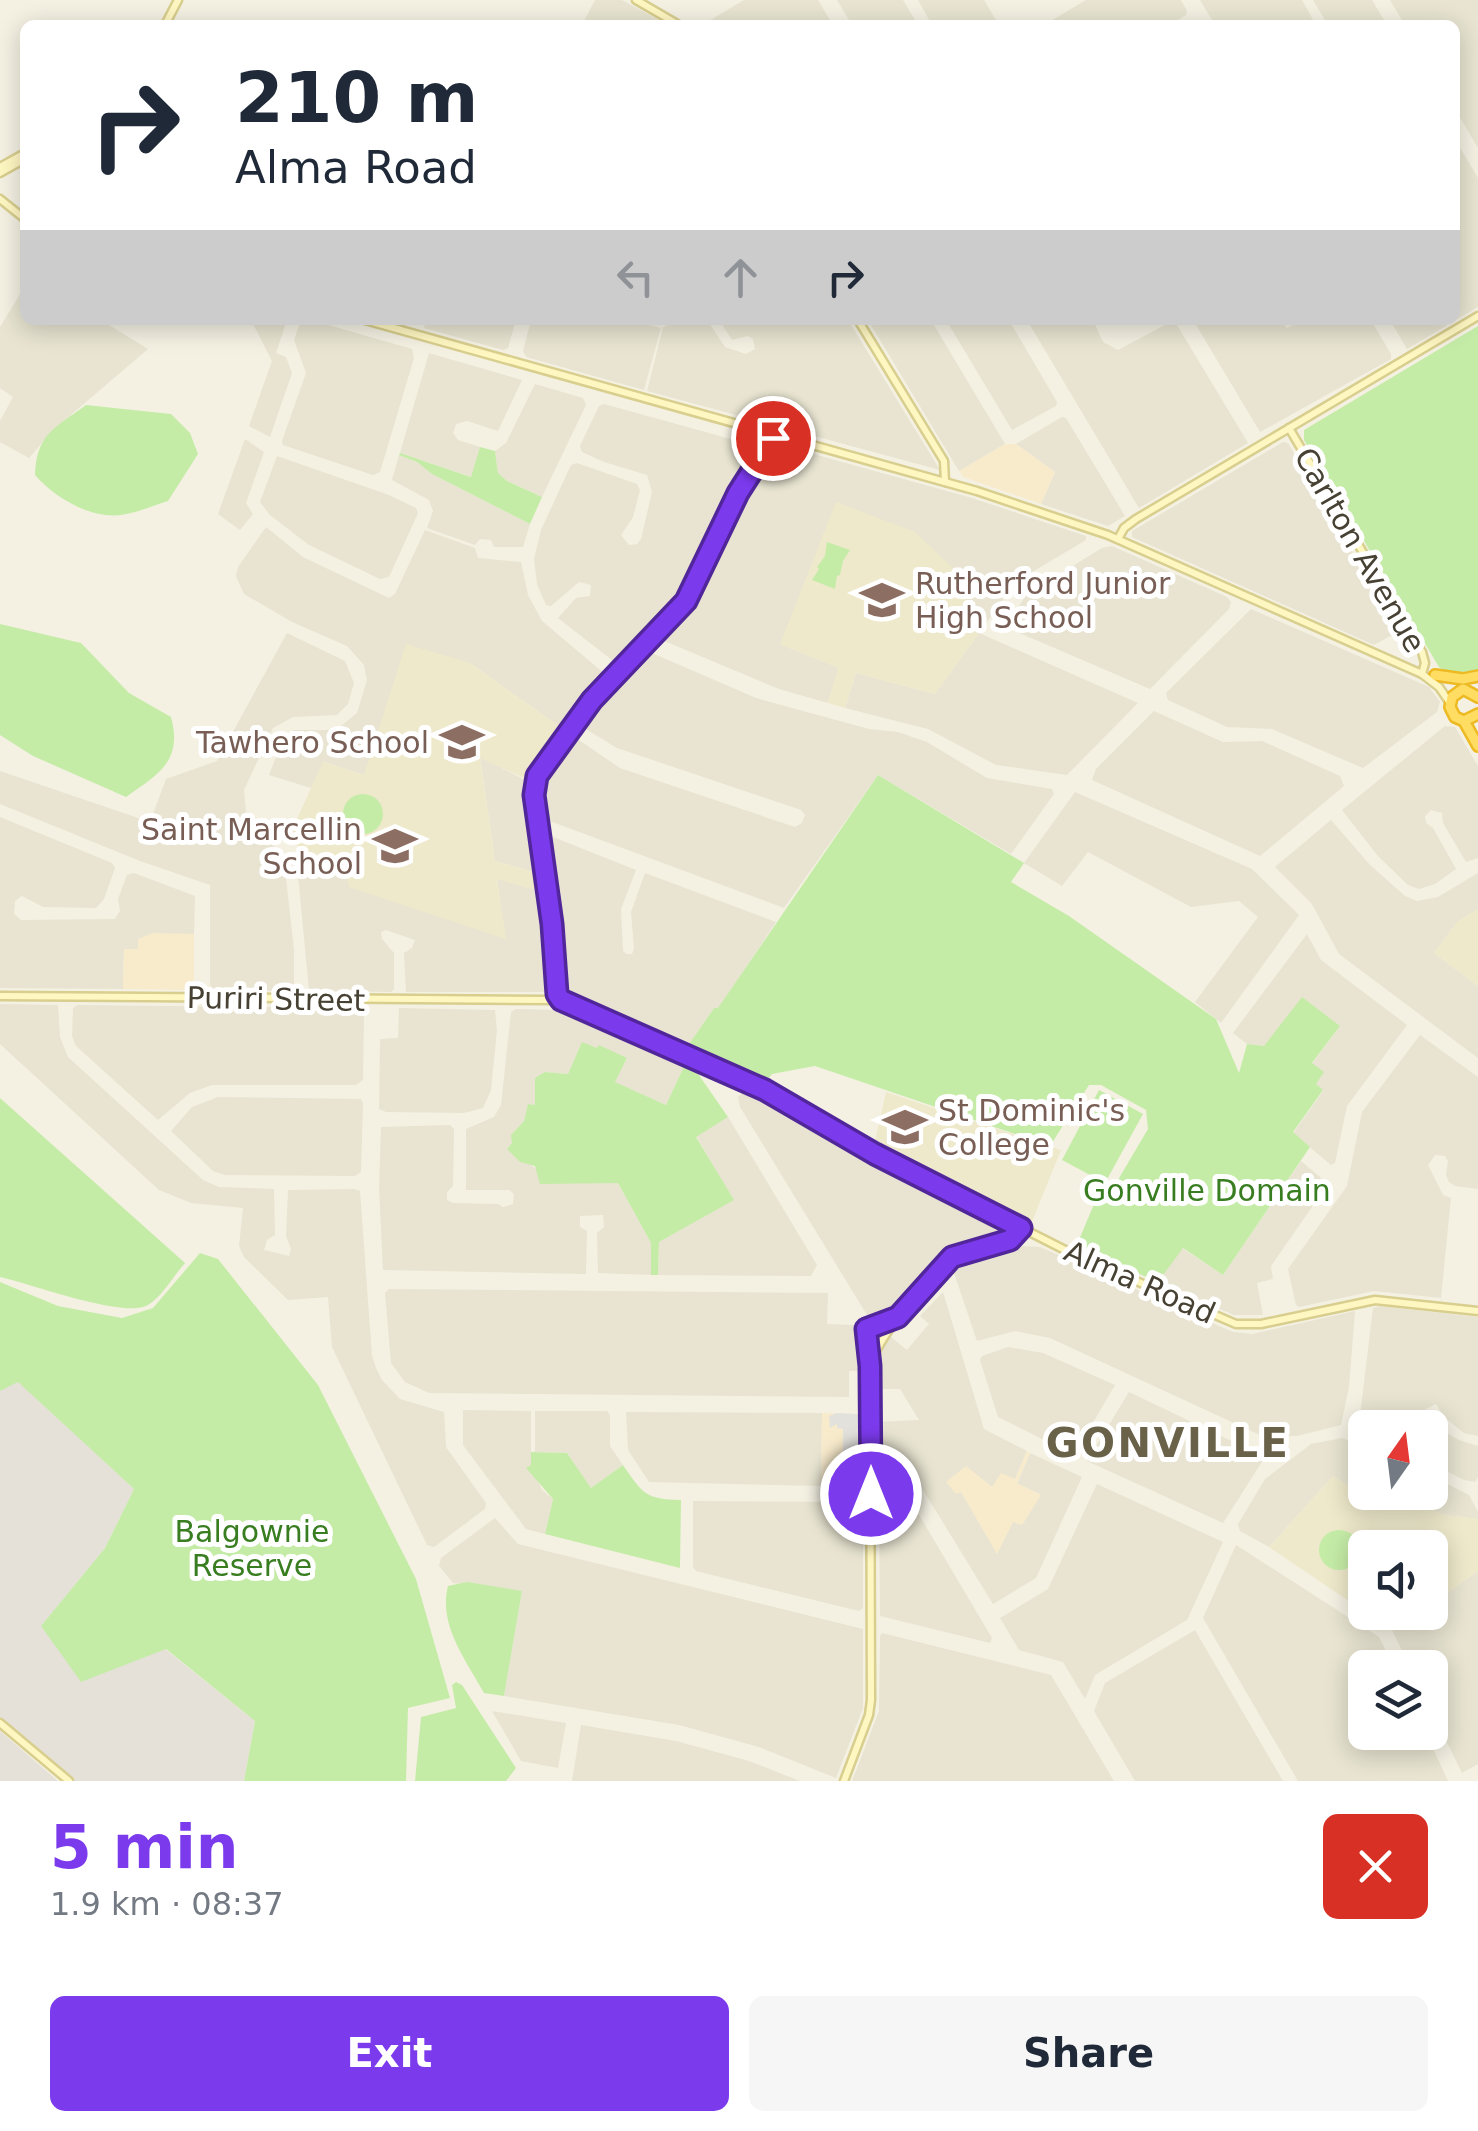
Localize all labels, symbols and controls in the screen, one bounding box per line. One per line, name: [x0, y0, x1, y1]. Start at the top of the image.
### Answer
text: 210 m: [235, 57, 478, 139]
icon: right: [70, 60, 200, 190]
text: Alma Road: [235, 141, 477, 194]
icon: left: [608, 250, 663, 305]
icon: ahead: [713, 250, 768, 305]
icon: right: [818, 250, 873, 305]
pin: [731, 396, 816, 481]
icon: arrive: [746, 411, 801, 466]
street label: Carlton Avenue: [1287, 442, 1433, 658]
place label: Rutherford Junior High School: [915, 566, 1171, 635]
school or university icon: Rutherford Junior High School: [858, 576, 906, 624]
school or university icon: Tawhero School: [438, 718, 486, 766]
place label: Tawhero School: [195, 725, 429, 760]
place label: Saint Marcellin School: [141, 812, 362, 881]
school or university icon: Saint Marcellin School: [371, 822, 419, 870]
street label: Puriri Street: [186, 980, 366, 1018]
place label: St Dominic's College: [938, 1093, 1125, 1162]
school or university icon: St Dominic's College: [881, 1103, 929, 1151]
park label: Gonville Domain: [1083, 1173, 1331, 1208]
street label: Alma Road: [1059, 1233, 1221, 1331]
north arrow: [1348, 1410, 1448, 1510]
map controls: [1348, 1410, 1448, 1750]
district label: GONVILLE: [1046, 1420, 1290, 1466]
position arrow: [819, 1442, 923, 1546]
park label: Balgownie Reserve: [174, 1514, 330, 1583]
button: sound: [1348, 1530, 1448, 1630]
button: layers: [1348, 1650, 1448, 1750]
text: 5 min: [50, 1812, 238, 1882]
button: close: [1323, 1814, 1428, 1919]
text: 1.9 km · 08:37: [50, 1885, 284, 1923]
button: Exit: [50, 1996, 729, 2111]
button: Share: [749, 1996, 1428, 2111]

